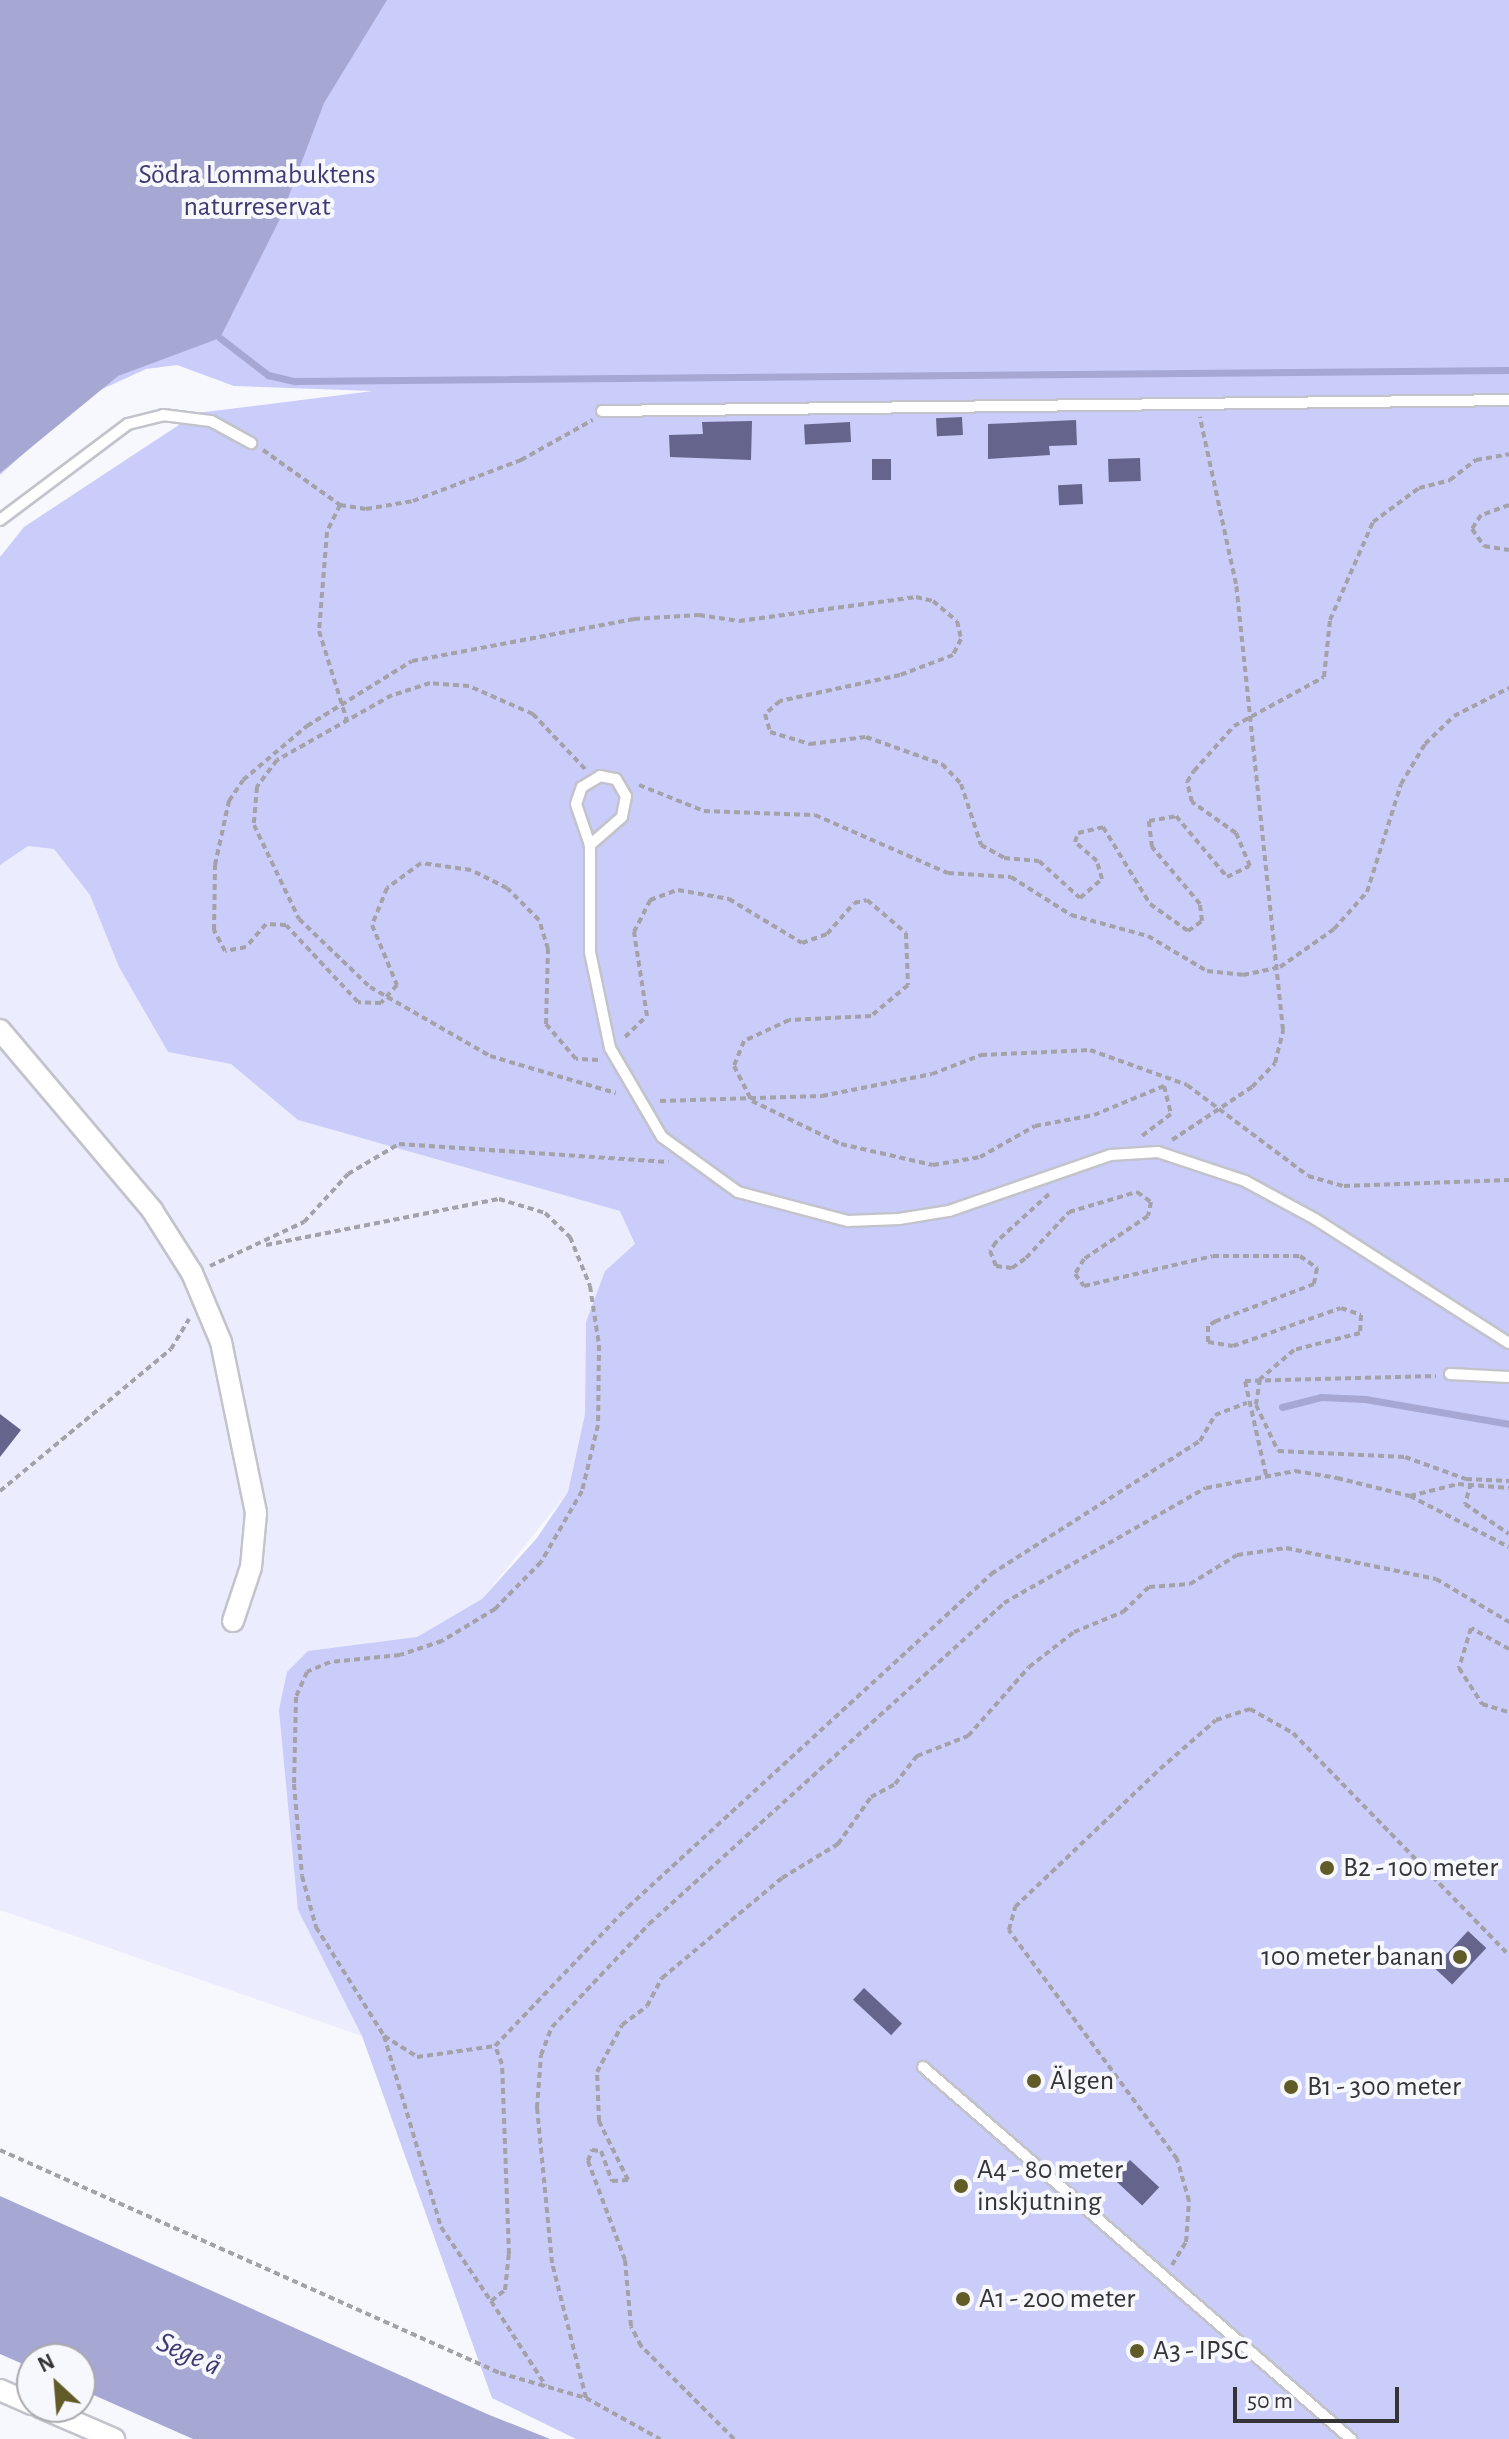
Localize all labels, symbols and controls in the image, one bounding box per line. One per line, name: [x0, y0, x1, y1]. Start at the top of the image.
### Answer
park label: Södra Lommabuktens naturreservat: [138, 158, 376, 224]
place label: B2 - 100 meter: [1343, 1851, 1498, 1885]
marker: B2 - 100 meter: [1318, 1859, 1336, 1877]
place label: 100 meter banan: [1261, 1940, 1444, 1974]
marker: 100 meter banan: [1451, 1948, 1469, 1966]
place label: Älgen: [1050, 2064, 1114, 2098]
place label: B1 - 300 meter: [1307, 2070, 1461, 2104]
marker: Älgen: [1025, 2072, 1043, 2090]
marker: B1 - 300 meter: [1282, 2078, 1300, 2096]
place label: A4 - 80 meter inskjutning: [977, 2153, 1123, 2219]
marker: A4 - 80 meter inskjutning: [952, 2177, 970, 2195]
place label: A1 - 200 meter: [979, 2282, 1135, 2316]
marker: A1 - 200 meter: [954, 2290, 972, 2308]
water label: Sege å: [151, 2324, 227, 2384]
place label: A3 - IPSC: [1153, 2334, 1248, 2368]
marker: A3 - IPSC: [1128, 2342, 1146, 2360]
north arrow: [16, 2343, 96, 2423]
text: N: [35, 2350, 58, 2376]
scale bar: [1237, 2371, 1403, 2421]
text: 50 m: [1247, 2389, 1293, 2413]

